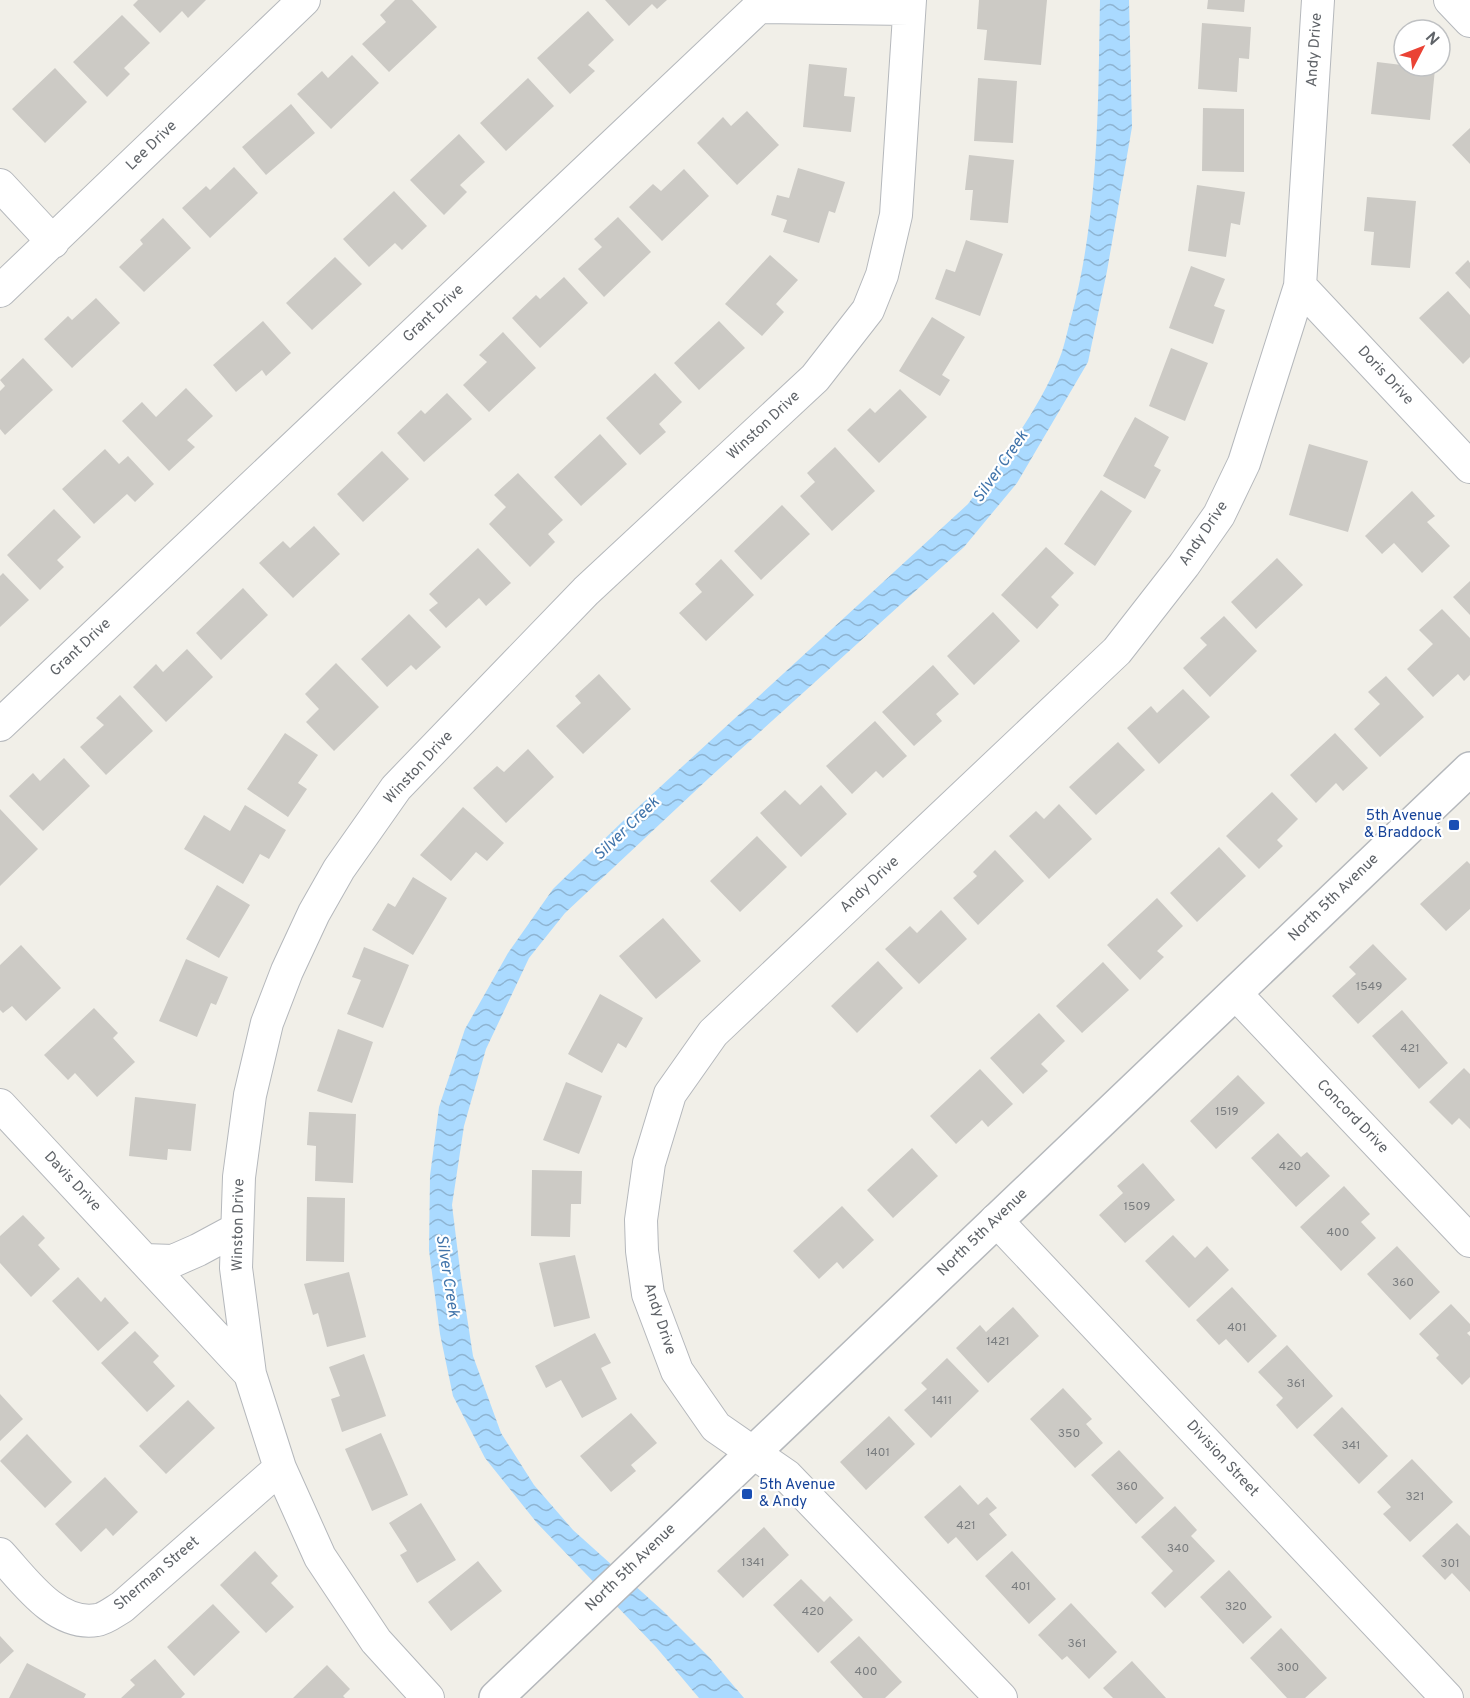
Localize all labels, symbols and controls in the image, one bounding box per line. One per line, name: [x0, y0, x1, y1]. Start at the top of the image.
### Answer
street label: Andy Drive: [1303, 12, 1327, 88]
north arrow: [1392, 18, 1452, 78]
text: N: [1420, 28, 1443, 50]
street label: Lee Drive: [122, 117, 182, 175]
street label: Grant Drive: [399, 281, 469, 347]
street label: Doris Drive: [1353, 342, 1417, 410]
street label: Winston Drive: [723, 387, 805, 465]
water label: Silver Creek: [969, 426, 1034, 507]
street label: Andy Drive: [1175, 498, 1233, 570]
street label: Grant Drive: [46, 615, 116, 681]
street label: Winston Drive: [380, 727, 458, 809]
water label: Silver Creek: [590, 792, 665, 865]
place label: 5th Avenue & Braddock: [1364, 807, 1442, 843]
marker: 5th Avenue & Braddock: [1447, 818, 1461, 832]
street label: North 5th Avenue: [1285, 850, 1383, 946]
street label: Andy Drive: [836, 853, 904, 917]
house number: 1549: [1356, 979, 1382, 995]
house number: 421: [1400, 1041, 1420, 1057]
street label: Concord Drive: [1312, 1076, 1392, 1158]
house number: 1519: [1215, 1104, 1239, 1120]
street label: Davis Drive: [39, 1148, 105, 1216]
house number: 420: [1279, 1159, 1301, 1175]
street label: Winston Drive: [229, 1178, 249, 1272]
street label: North 5th Avenue: [934, 1185, 1032, 1281]
house number: 1509: [1124, 1199, 1150, 1215]
house number: 400: [1327, 1225, 1349, 1241]
water label: Silver Creek: [431, 1233, 464, 1320]
house number: 360: [1392, 1275, 1414, 1291]
street label: Andy Drive: [638, 1281, 680, 1357]
house number: 401: [1227, 1320, 1247, 1336]
house number: 1421: [986, 1334, 1010, 1350]
house number: 361: [1287, 1376, 1305, 1392]
house number: 1411: [932, 1393, 952, 1409]
street label: Division Street: [1182, 1417, 1262, 1501]
house number: 350: [1058, 1426, 1080, 1442]
house number: 341: [1341, 1438, 1361, 1454]
house number: 1401: [866, 1445, 890, 1461]
place label: 5th Avenue & Andy: [759, 1476, 835, 1512]
house number: 360: [1116, 1479, 1138, 1495]
marker: 5th Avenue & Andy: [740, 1487, 754, 1501]
house number: 321: [1406, 1489, 1424, 1505]
house number: 421: [956, 1518, 976, 1534]
street label: North 5th Avenue: [582, 1520, 680, 1616]
street label: Sherman Street: [110, 1533, 204, 1615]
house number: 340: [1167, 1541, 1189, 1557]
house number: 1341: [741, 1555, 765, 1571]
house number: 301: [1440, 1556, 1460, 1572]
house number: 401: [1011, 1579, 1031, 1595]
house number: 320: [1225, 1599, 1247, 1615]
house number: 420: [802, 1604, 824, 1620]
house number: 361: [1068, 1636, 1086, 1652]
house number: 300: [1277, 1660, 1299, 1676]
house number: 400: [855, 1664, 877, 1680]

